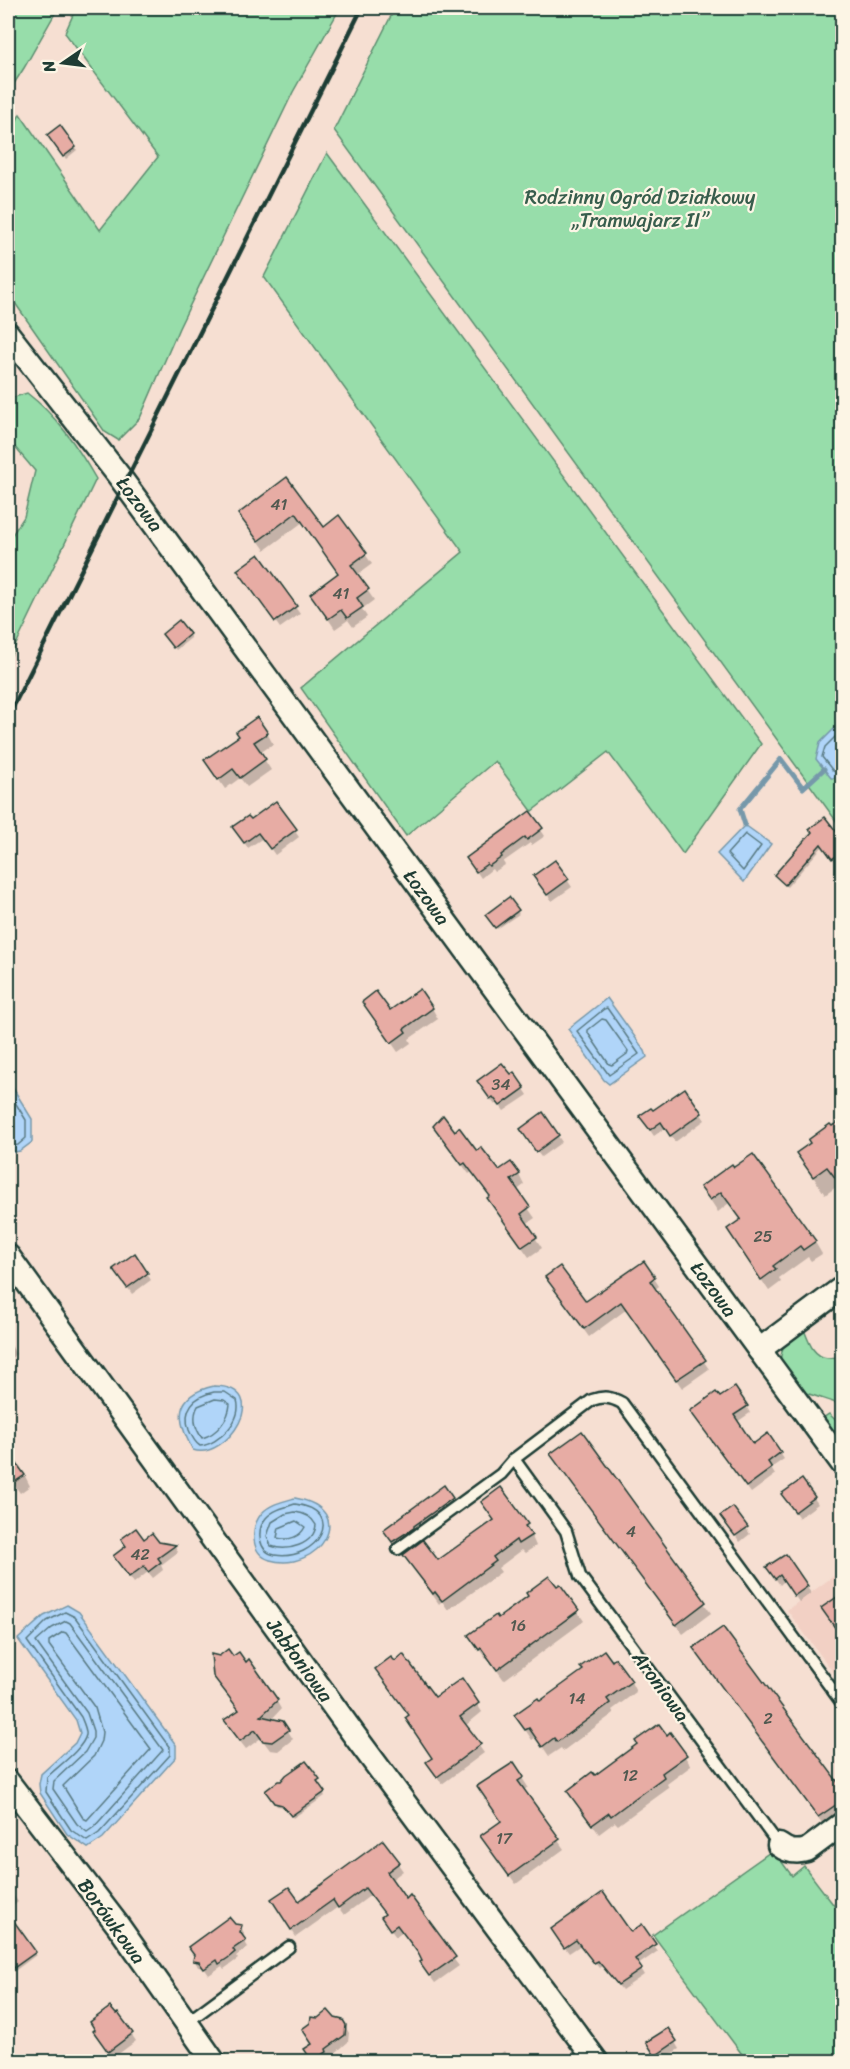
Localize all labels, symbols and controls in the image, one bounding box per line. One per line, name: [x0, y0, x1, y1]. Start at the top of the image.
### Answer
north arrow: [33, 33, 93, 93]
text: N: [33, 57, 65, 76]
park label: Rodzinny Ogród Działkowy „Tramwajarz II”: [525, 180, 756, 238]
street label: Łozowa: [107, 469, 173, 540]
house number: 41: [271, 490, 288, 519]
house number: 41: [333, 579, 350, 608]
street label: Łozowa: [394, 862, 459, 933]
house number: 34: [492, 1070, 510, 1099]
house number: 25: [753, 1222, 773, 1251]
street label: Łozowa: [681, 1254, 746, 1325]
house number: 4: [626, 1517, 636, 1546]
house number: 42: [130, 1540, 150, 1569]
street label: Jabłoniowa: [256, 1610, 343, 1711]
house number: 16: [510, 1611, 526, 1640]
street label: Aroniowa: [622, 1642, 699, 1730]
house number: 14: [569, 1684, 585, 1713]
house number: 2: [763, 1704, 773, 1733]
house number: 12: [622, 1761, 638, 1790]
house number: 17: [496, 1824, 513, 1853]
street label: Borówkowa: [68, 1871, 155, 1972]

